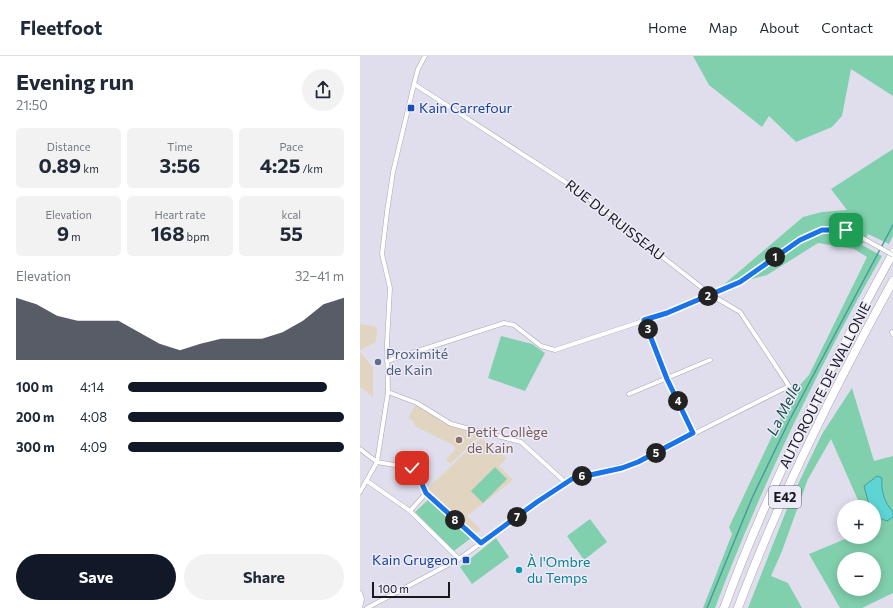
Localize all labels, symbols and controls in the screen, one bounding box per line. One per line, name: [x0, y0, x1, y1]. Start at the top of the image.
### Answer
text: Fleetfoot: [20, 16, 102, 39]
text: Home: [648, 19, 687, 36]
text: Map: [709, 19, 737, 36]
text: About: [759, 19, 799, 36]
text: Contact: [821, 19, 873, 36]
text: Evening run: [16, 68, 134, 95]
button: share: [302, 69, 344, 111]
text: 21:50: [16, 97, 48, 113]
place label: Kain Carrefour: [419, 99, 513, 116]
marker: Kain Carrefour: [406, 103, 416, 113]
text: Distance: [47, 140, 91, 153]
text: Time: [167, 140, 193, 153]
text: Pace: [279, 140, 303, 153]
text: 0.89: [38, 153, 81, 177]
text: 3:56: [160, 153, 200, 177]
text: 4:25: [260, 153, 300, 177]
text: km: [81, 162, 99, 175]
text: /km: [300, 162, 323, 175]
street label: RUE DU RUISSEAU: [562, 176, 668, 264]
text: Elevation: [45, 208, 92, 221]
text: Heart rate: [154, 208, 206, 221]
text: kcal: [281, 208, 301, 221]
pin: [829, 213, 863, 247]
icon: arrive: [835, 219, 857, 241]
text: 9: [57, 221, 69, 245]
text: 168: [151, 221, 185, 245]
text: 55: [280, 221, 303, 245]
text: m: [69, 230, 81, 243]
text: bpm: [185, 230, 209, 243]
pin: 1: [765, 247, 785, 267]
text: 1: [773, 250, 777, 263]
text: Elevation: [16, 268, 71, 284]
text: 32–41 m: [295, 268, 344, 284]
pin: 2: [698, 286, 718, 306]
text: 2: [705, 289, 711, 302]
street label: AUTOROUTE DE WALLONIE: [775, 299, 874, 471]
pin: 3: [638, 319, 658, 339]
text: 3: [645, 322, 651, 335]
place label: Proximité de Kain: [386, 345, 448, 378]
marker: Proximité de Kain: [373, 357, 383, 367]
text: 100 m: [16, 379, 53, 395]
text: 4:14: [80, 379, 104, 395]
water label: La Melle: [762, 379, 804, 438]
pin: 4: [668, 391, 688, 411]
text: 4: [675, 394, 681, 407]
text: 200 m: [16, 409, 54, 425]
text: 4:08: [80, 409, 107, 425]
place label: Petit Collège de Kain: [467, 423, 548, 456]
marker: Petit Collège de Kain: [454, 435, 464, 445]
text: 300 m: [16, 439, 55, 455]
text: 4:09: [80, 439, 107, 455]
pin: 5: [646, 443, 666, 463]
text: 5: [653, 446, 659, 459]
pin: [395, 451, 429, 485]
icon: check: [401, 457, 423, 479]
pin: 6: [572, 466, 592, 486]
text: 6: [579, 469, 585, 482]
road number: E42: [769, 486, 801, 508]
map controls: [837, 500, 881, 596]
button: +: [837, 500, 881, 544]
pin: 7: [507, 507, 527, 527]
pin: 8: [445, 510, 465, 530]
text: 7: [514, 510, 520, 523]
text: 8: [452, 513, 458, 526]
place label: Kain Grugeon: [372, 551, 458, 568]
button: −: [837, 552, 881, 596]
place label: À l'Ombre du Temps: [527, 553, 590, 586]
button: Save: [16, 554, 176, 600]
button: Share: [184, 554, 344, 600]
marker: Kain Grugeon: [461, 555, 471, 565]
marker: À l'Ombre du Temps: [514, 565, 524, 575]
scale bar: [372, 580, 450, 599]
text: 100 m: [378, 582, 409, 595]

